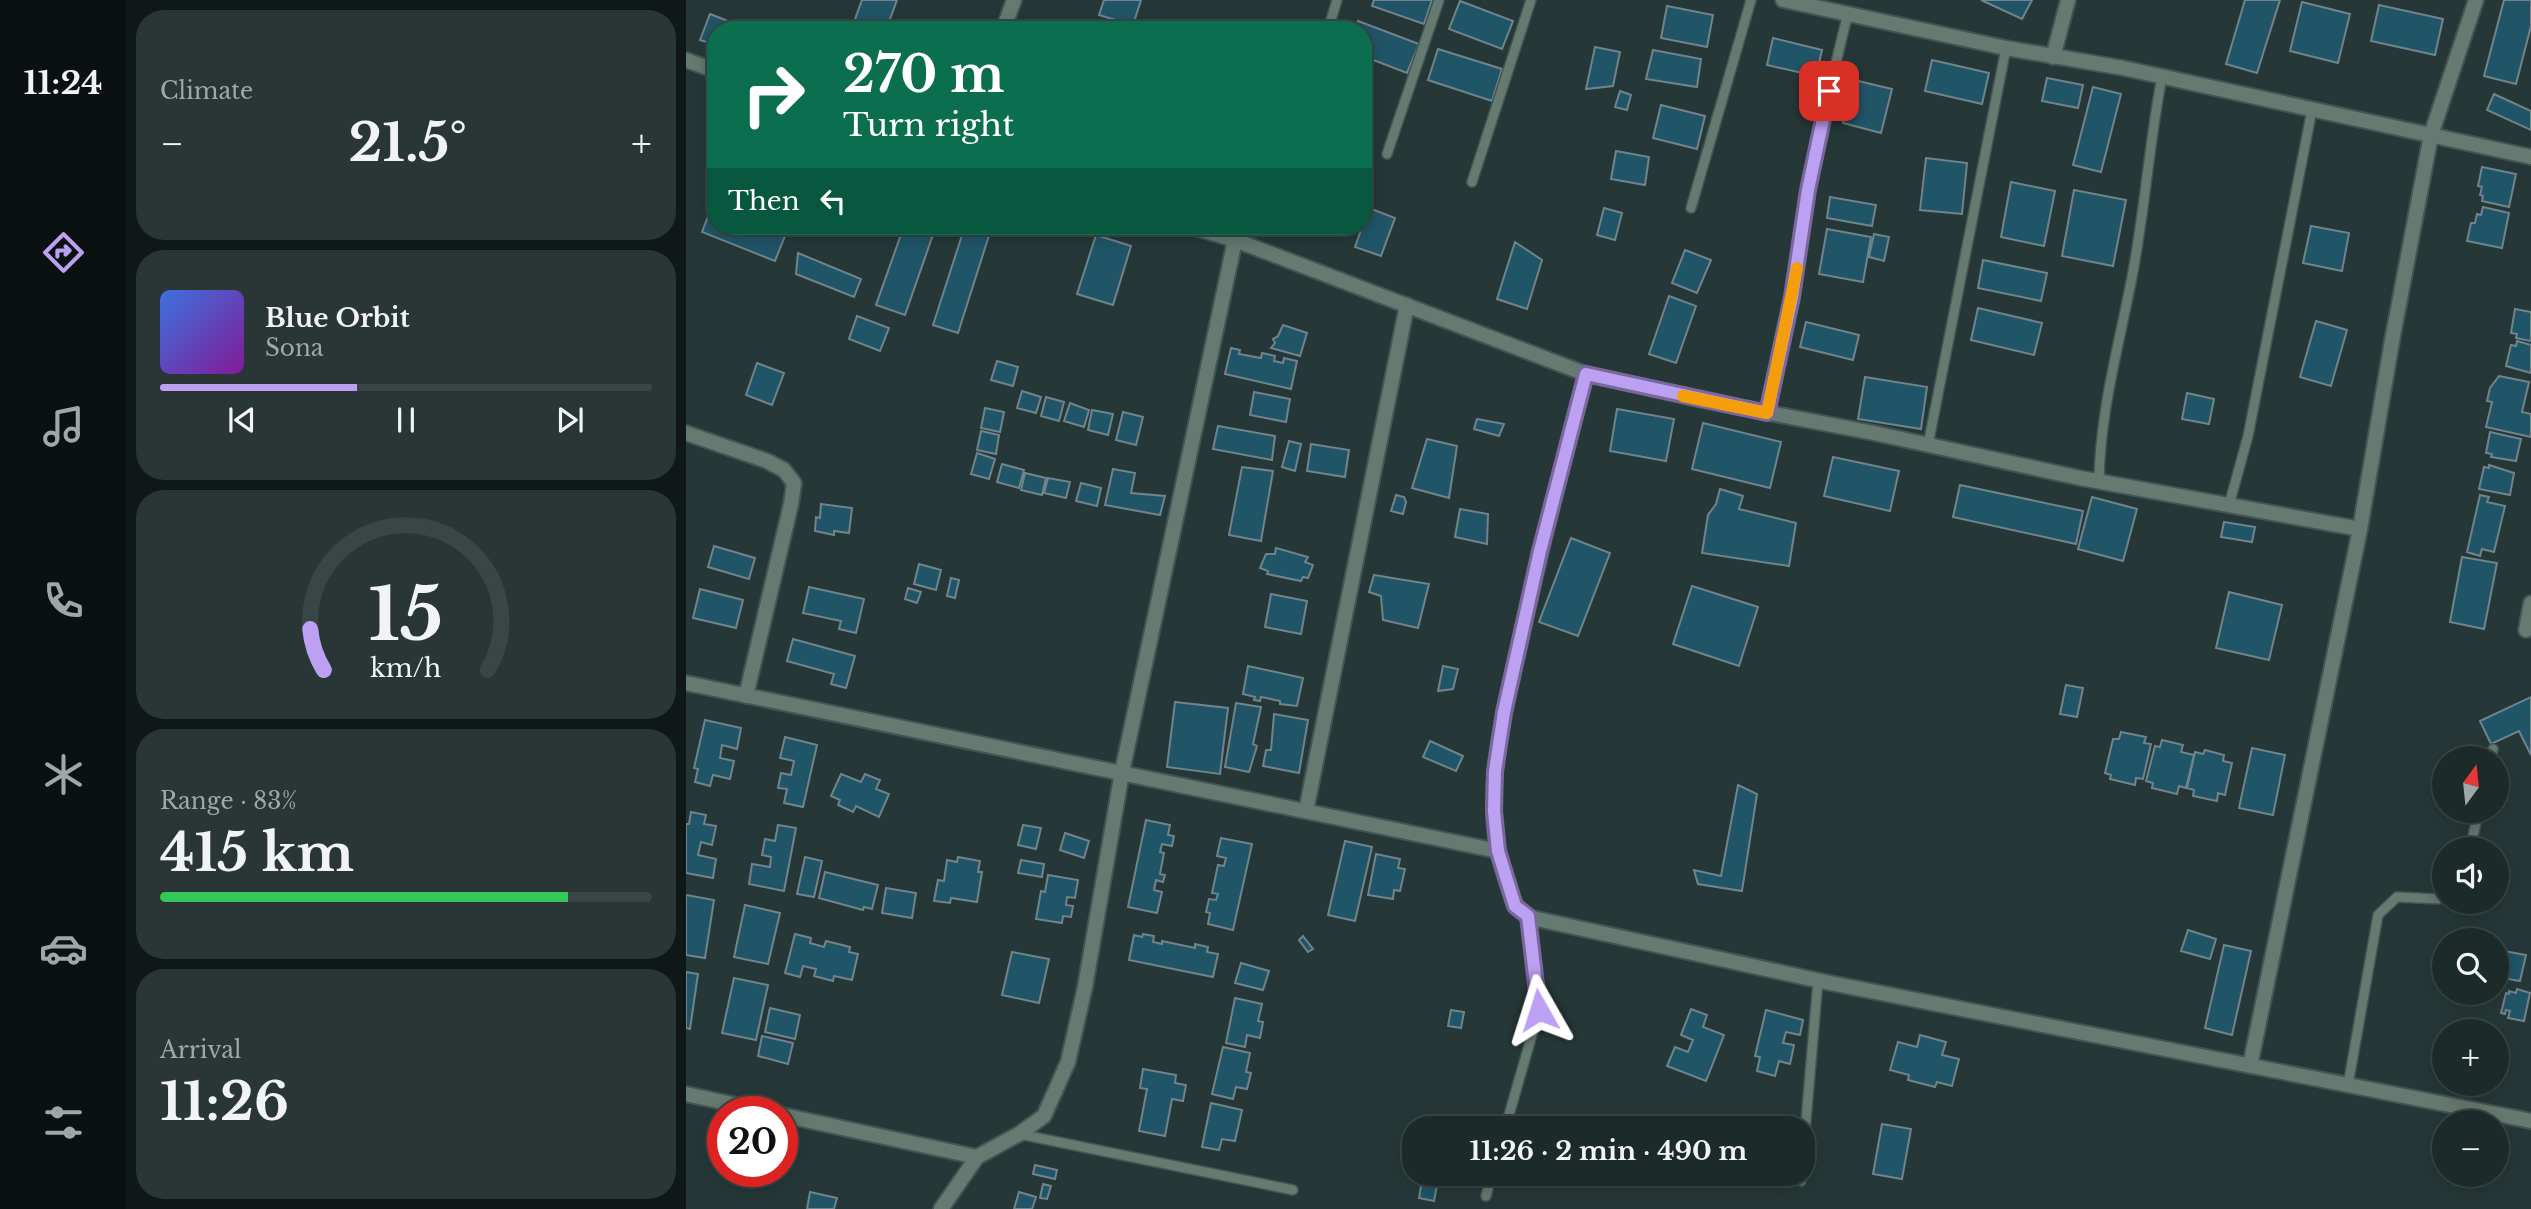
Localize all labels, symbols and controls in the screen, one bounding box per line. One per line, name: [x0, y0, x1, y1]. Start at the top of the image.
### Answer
text: 270 m: [843, 44, 1004, 105]
icon: right: [728, 49, 819, 140]
pin: [1799, 61, 1859, 121]
text: 11:24: [23, 63, 103, 103]
icon: arrive: [1810, 72, 1848, 110]
text: Climate: [160, 77, 253, 105]
text: Turn right: [843, 105, 1014, 145]
text: 21.5°: [348, 111, 467, 175]
text: −: [160, 120, 184, 167]
text: +: [631, 120, 652, 167]
icon: left: [814, 182, 852, 220]
text: Then: [728, 185, 800, 217]
icon: directions: [39, 228, 88, 277]
text: Blue Orbit: [265, 302, 410, 334]
text: Sona: [265, 334, 323, 362]
icon: previous: [223, 401, 261, 439]
icon: pause: [387, 401, 425, 439]
icon: next: [551, 401, 589, 439]
icon: music: [39, 402, 88, 451]
text: 15: [368, 570, 444, 661]
icon: phone: [39, 576, 88, 625]
text: km/h: [371, 653, 441, 684]
north arrow: [2432, 746, 2510, 822]
map controls: [2432, 746, 2509, 1187]
icon: climate: [39, 750, 88, 799]
text: Range · 83%: [160, 787, 297, 815]
text: 415 km: [160, 821, 354, 885]
button: sound: [2432, 837, 2509, 914]
icon: car: [39, 924, 88, 973]
button: search: [2432, 928, 2509, 1005]
position arrow: [1502, 973, 1576, 1047]
button: +: [2432, 1019, 2509, 1096]
text: Arrival: [160, 1036, 241, 1064]
text: 11:26: [160, 1070, 289, 1134]
speed limit sign: 20: [707, 1096, 798, 1187]
icon: filters: [39, 1098, 88, 1147]
button: −: [2432, 1110, 2509, 1187]
text: 11:26 · 2 min · 490 m: [1470, 1135, 1747, 1167]

